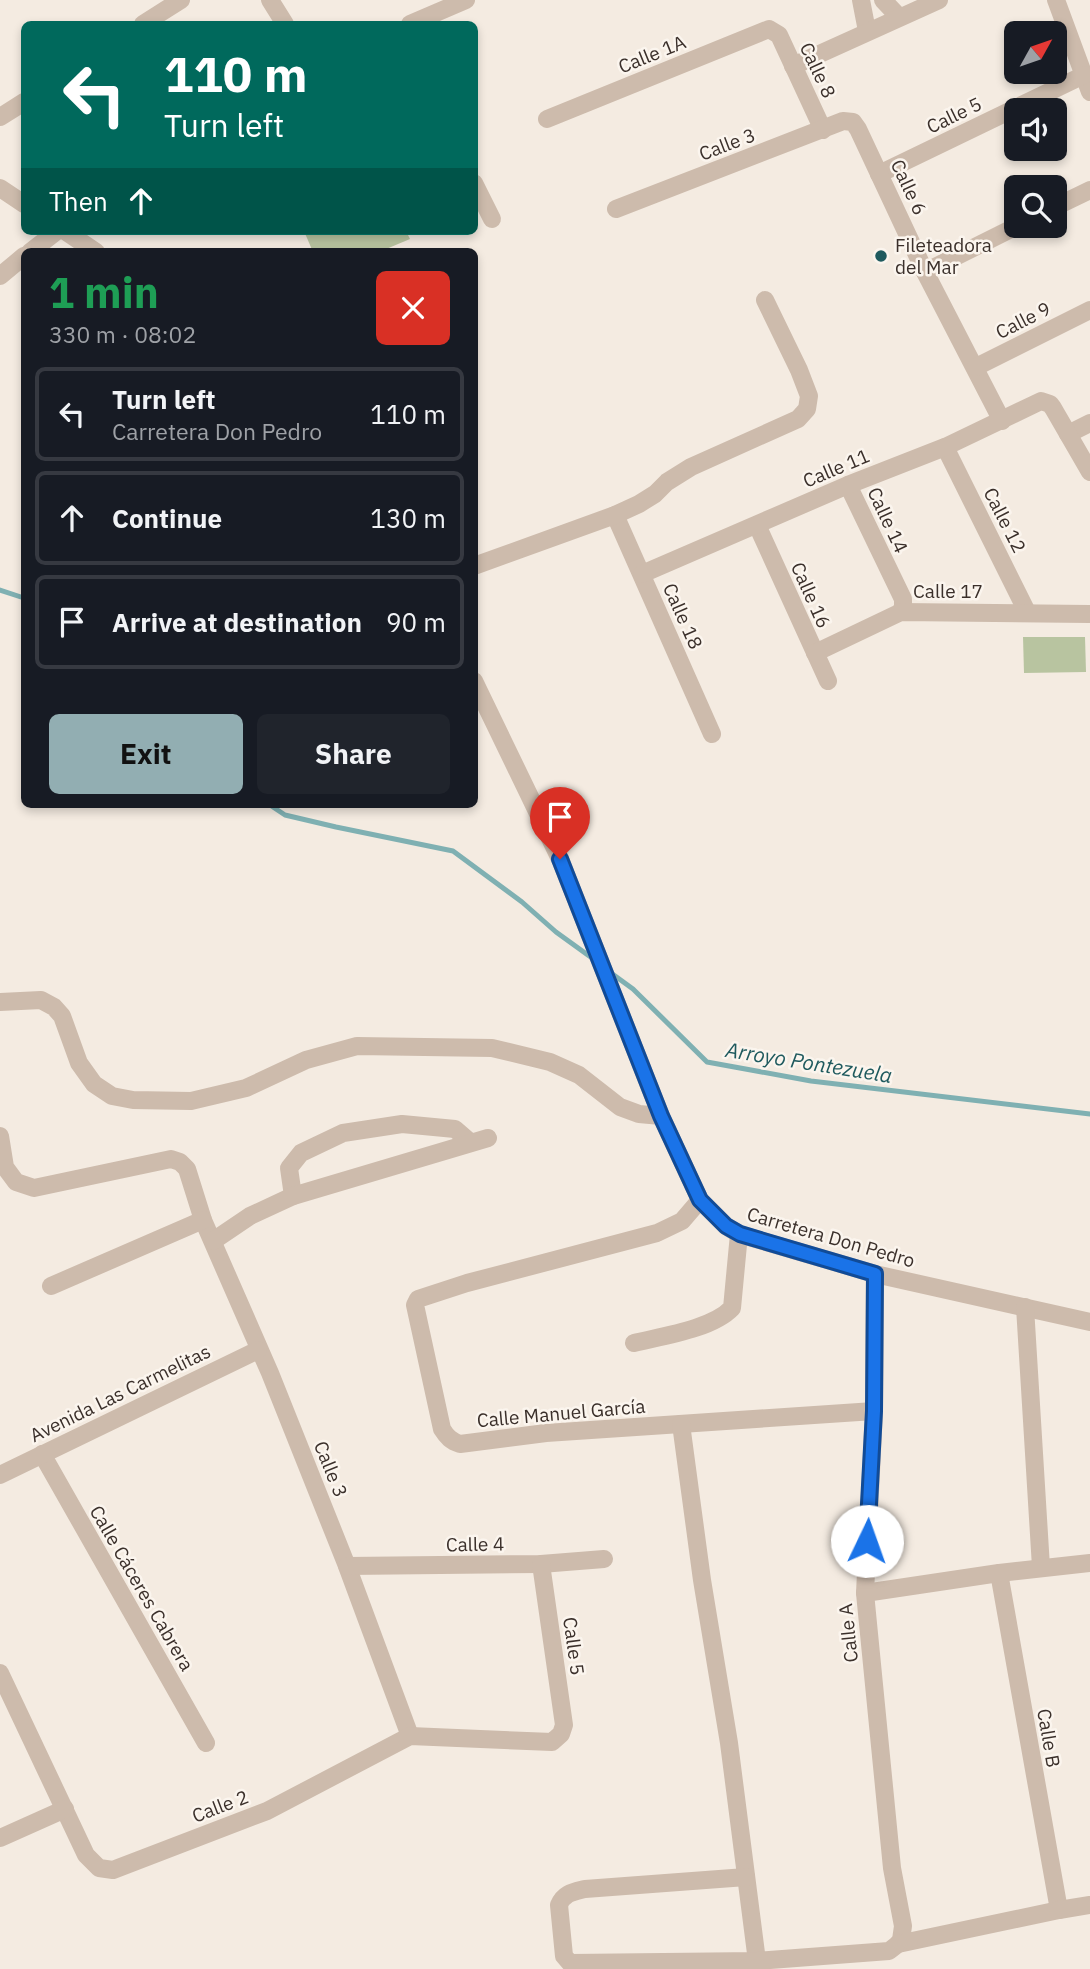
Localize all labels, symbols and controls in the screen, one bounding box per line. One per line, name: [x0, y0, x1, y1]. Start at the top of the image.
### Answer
north arrow: [1004, 21, 1068, 84]
map controls: [1004, 21, 1067, 238]
street label: Calle 1A: [615, 30, 689, 78]
street label: Calle 8: [795, 38, 841, 102]
text: 110 m: [164, 42, 308, 105]
icon: left: [49, 49, 140, 140]
street label: Calle 5: [922, 91, 986, 139]
button: sound: [1004, 98, 1067, 161]
text: Turn left: [164, 104, 284, 146]
street label: Calle 3: [695, 122, 759, 166]
street label: Calle 6: [886, 155, 932, 219]
button: search: [1004, 175, 1067, 238]
icon: ahead: [122, 182, 160, 220]
text: Then: [49, 184, 108, 218]
place label: Fileteadora del Mar: [895, 233, 992, 279]
marker: Fileteadora del Mar: [873, 248, 889, 264]
text: 1 min: [49, 265, 159, 320]
button: close: [376, 271, 450, 345]
street label: Calle 9: [991, 296, 1055, 344]
text: 330 m · 08:02: [49, 319, 196, 349]
text: Turn left: [112, 382, 215, 416]
icon: left: [53, 395, 91, 433]
text: 110 m: [370, 397, 446, 431]
text: Carretera Don Pedro: [112, 416, 322, 446]
street label: Calle 11: [799, 443, 873, 493]
street label: Calle 14: [862, 483, 914, 557]
street label: Calle 12: [978, 483, 1032, 557]
icon: ahead: [53, 499, 91, 537]
text: Continue: [112, 501, 222, 535]
text: 130 m: [370, 501, 446, 535]
street label: Calle 16: [786, 558, 836, 632]
street label: Calle 18: [658, 579, 708, 653]
street label: Calle 17: [913, 579, 983, 603]
icon: arrive: [53, 603, 91, 641]
text: Arrive at destination: [112, 605, 362, 639]
text: 90 m: [386, 605, 446, 639]
button: Exit: [49, 714, 243, 794]
button: Share: [257, 714, 450, 794]
pin: [530, 787, 590, 859]
icon: arrive: [541, 798, 579, 836]
water label: Arroyo Pontezuela: [723, 1035, 894, 1089]
street label: Carretera Don Pedro: [744, 1202, 918, 1272]
street label: Avenida Las Carmelitas: [26, 1339, 214, 1447]
street label: Calle Manuel García: [476, 1394, 646, 1432]
street label: Calle 3: [309, 1437, 353, 1501]
street label: Calle Cáceres Cabrera: [85, 1501, 199, 1675]
position arrow: [830, 1504, 904, 1578]
street label: Calle 4: [446, 1531, 504, 1557]
street label: Calle A: [833, 1602, 863, 1664]
street label: Calle 5: [558, 1615, 590, 1677]
street label: Calle B: [1032, 1707, 1066, 1769]
street label: Calle 2: [188, 1784, 252, 1828]

